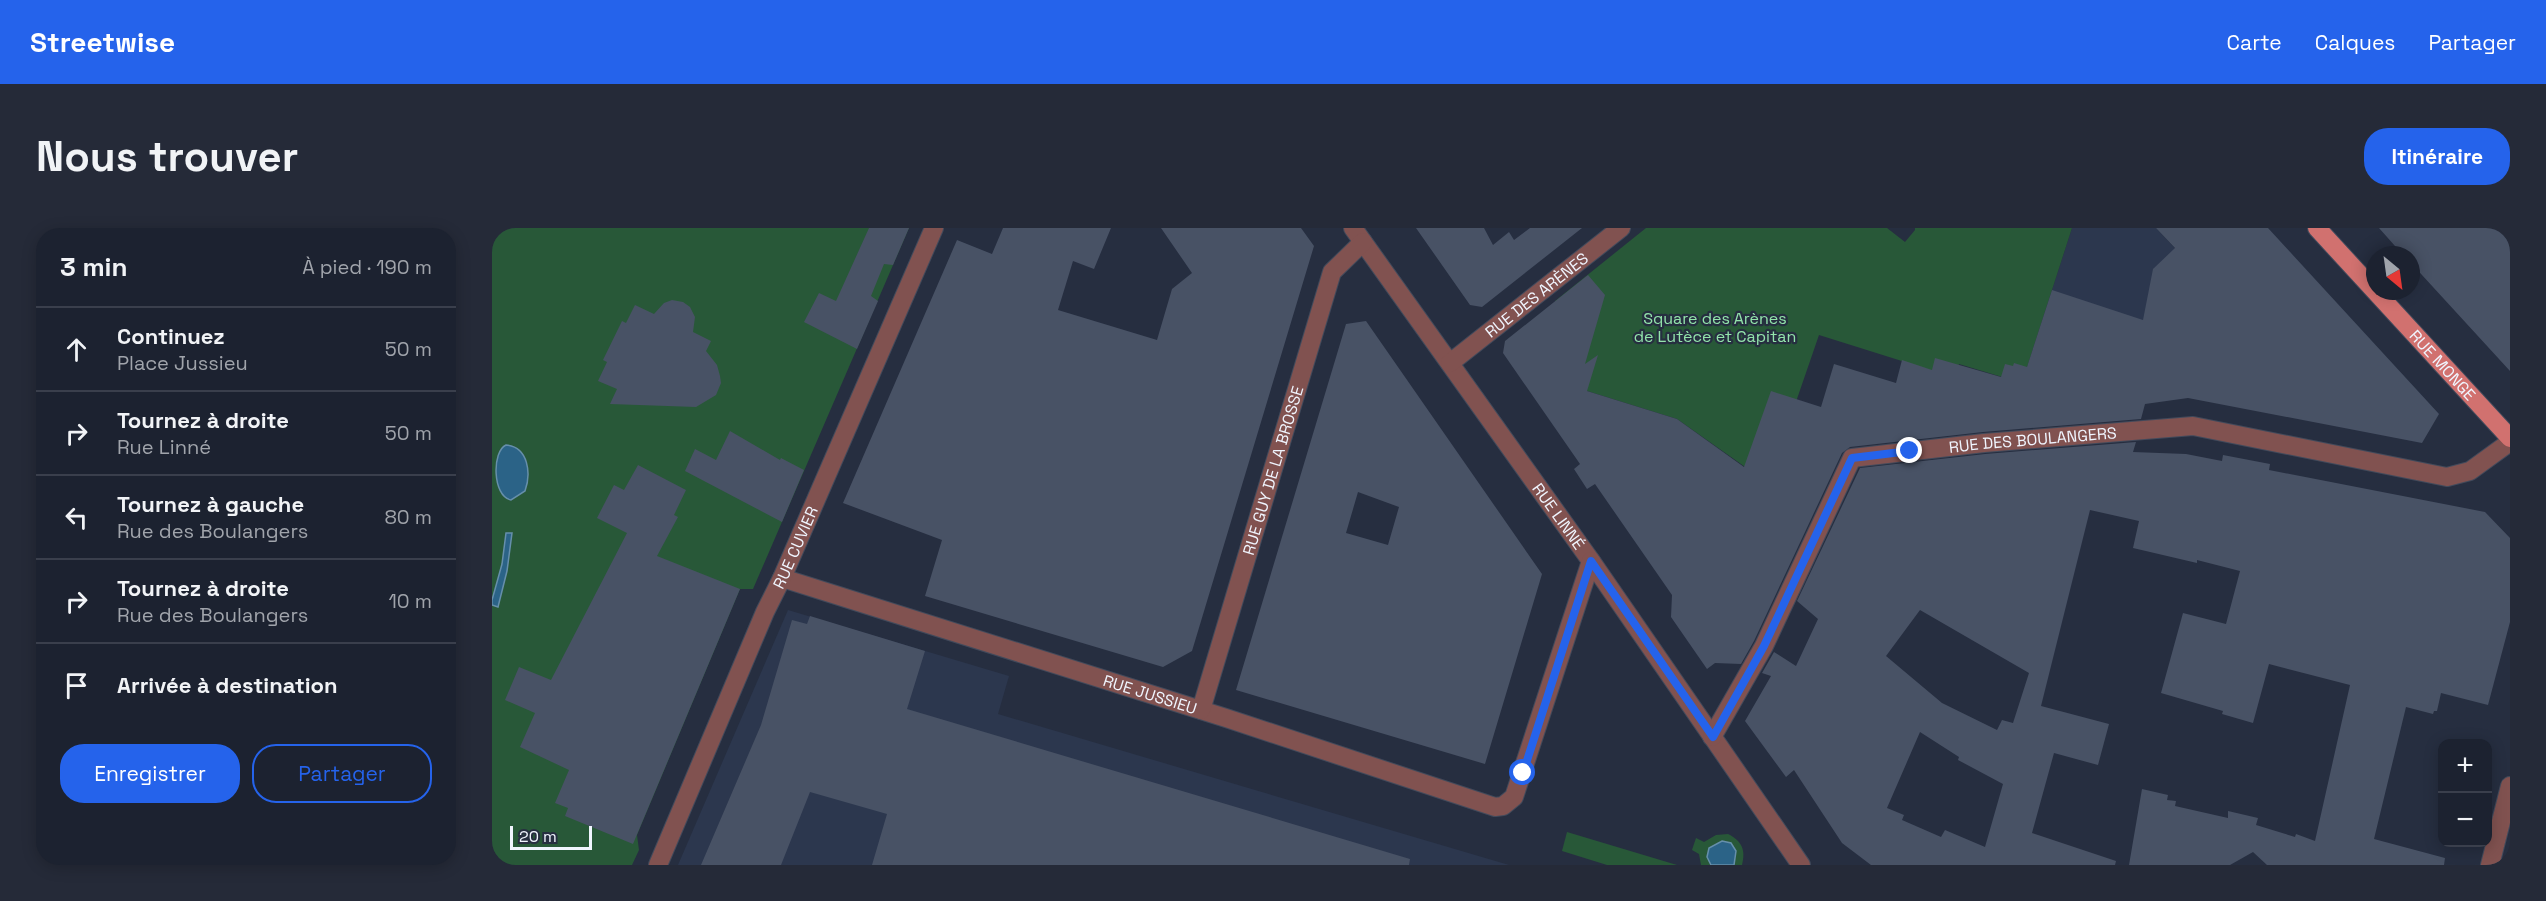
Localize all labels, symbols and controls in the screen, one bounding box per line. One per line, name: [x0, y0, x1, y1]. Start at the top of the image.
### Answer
text: Streetwise: [30, 24, 175, 60]
text: Carte: [2227, 29, 2282, 56]
text: Calques: [2315, 29, 2395, 56]
text: Partager: [2428, 29, 2516, 56]
button: Itinéraire: [2364, 128, 2510, 185]
text: Nous trouver: [36, 130, 298, 183]
north arrow: [2366, 246, 2420, 300]
street label: RUE DES ARÈNES: [1480, 247, 1592, 342]
text: 3 min: [60, 250, 128, 284]
text: À pied · 190 m: [302, 254, 432, 280]
park label: Square des Arènes de Lutèce et Capitan: [1634, 308, 1796, 347]
text: Continuez: [117, 322, 225, 350]
street label: RUE MONGE: [2405, 325, 2481, 405]
icon: ahead: [60, 333, 93, 366]
text: 50 m: [385, 336, 432, 362]
text: Place Jussieu: [117, 350, 248, 376]
street label: RUE GUY DE LA BROSSE: [1237, 383, 1308, 557]
text: Tournez à droite: [117, 406, 289, 434]
icon: right: [60, 417, 93, 450]
text: 50 m: [385, 420, 432, 446]
street label: RUE DES BOULANGERS: [1948, 422, 2118, 457]
text: Rue Linné: [117, 434, 211, 460]
route end: [1896, 437, 1922, 463]
street label: RUE LINNÉ: [1528, 479, 1590, 553]
text: Tournez à gauche: [117, 490, 304, 518]
icon: left: [60, 501, 93, 534]
street label: RUE CUVIER: [768, 503, 822, 592]
text: 80 m: [384, 504, 432, 530]
text: Rue des Boulangers: [117, 518, 308, 544]
text: Tournez à droite: [117, 574, 289, 602]
icon: right: [60, 585, 93, 618]
text: 10 m: [388, 588, 432, 614]
text: Rue des Boulangers: [117, 602, 308, 628]
icon: arrive: [60, 669, 93, 702]
street label: RUE JUSSIEU: [1101, 669, 1200, 719]
text: Arrivée à destination: [117, 671, 338, 699]
map controls: [2438, 739, 2492, 847]
button: +: [2438, 739, 2492, 793]
button: Enregistrer: [60, 744, 240, 803]
button: Partager: [252, 744, 432, 803]
route start: [1509, 759, 1535, 785]
button: −: [2438, 793, 2492, 847]
scale bar: [510, 823, 592, 850]
text: 20 m: [519, 826, 557, 847]

